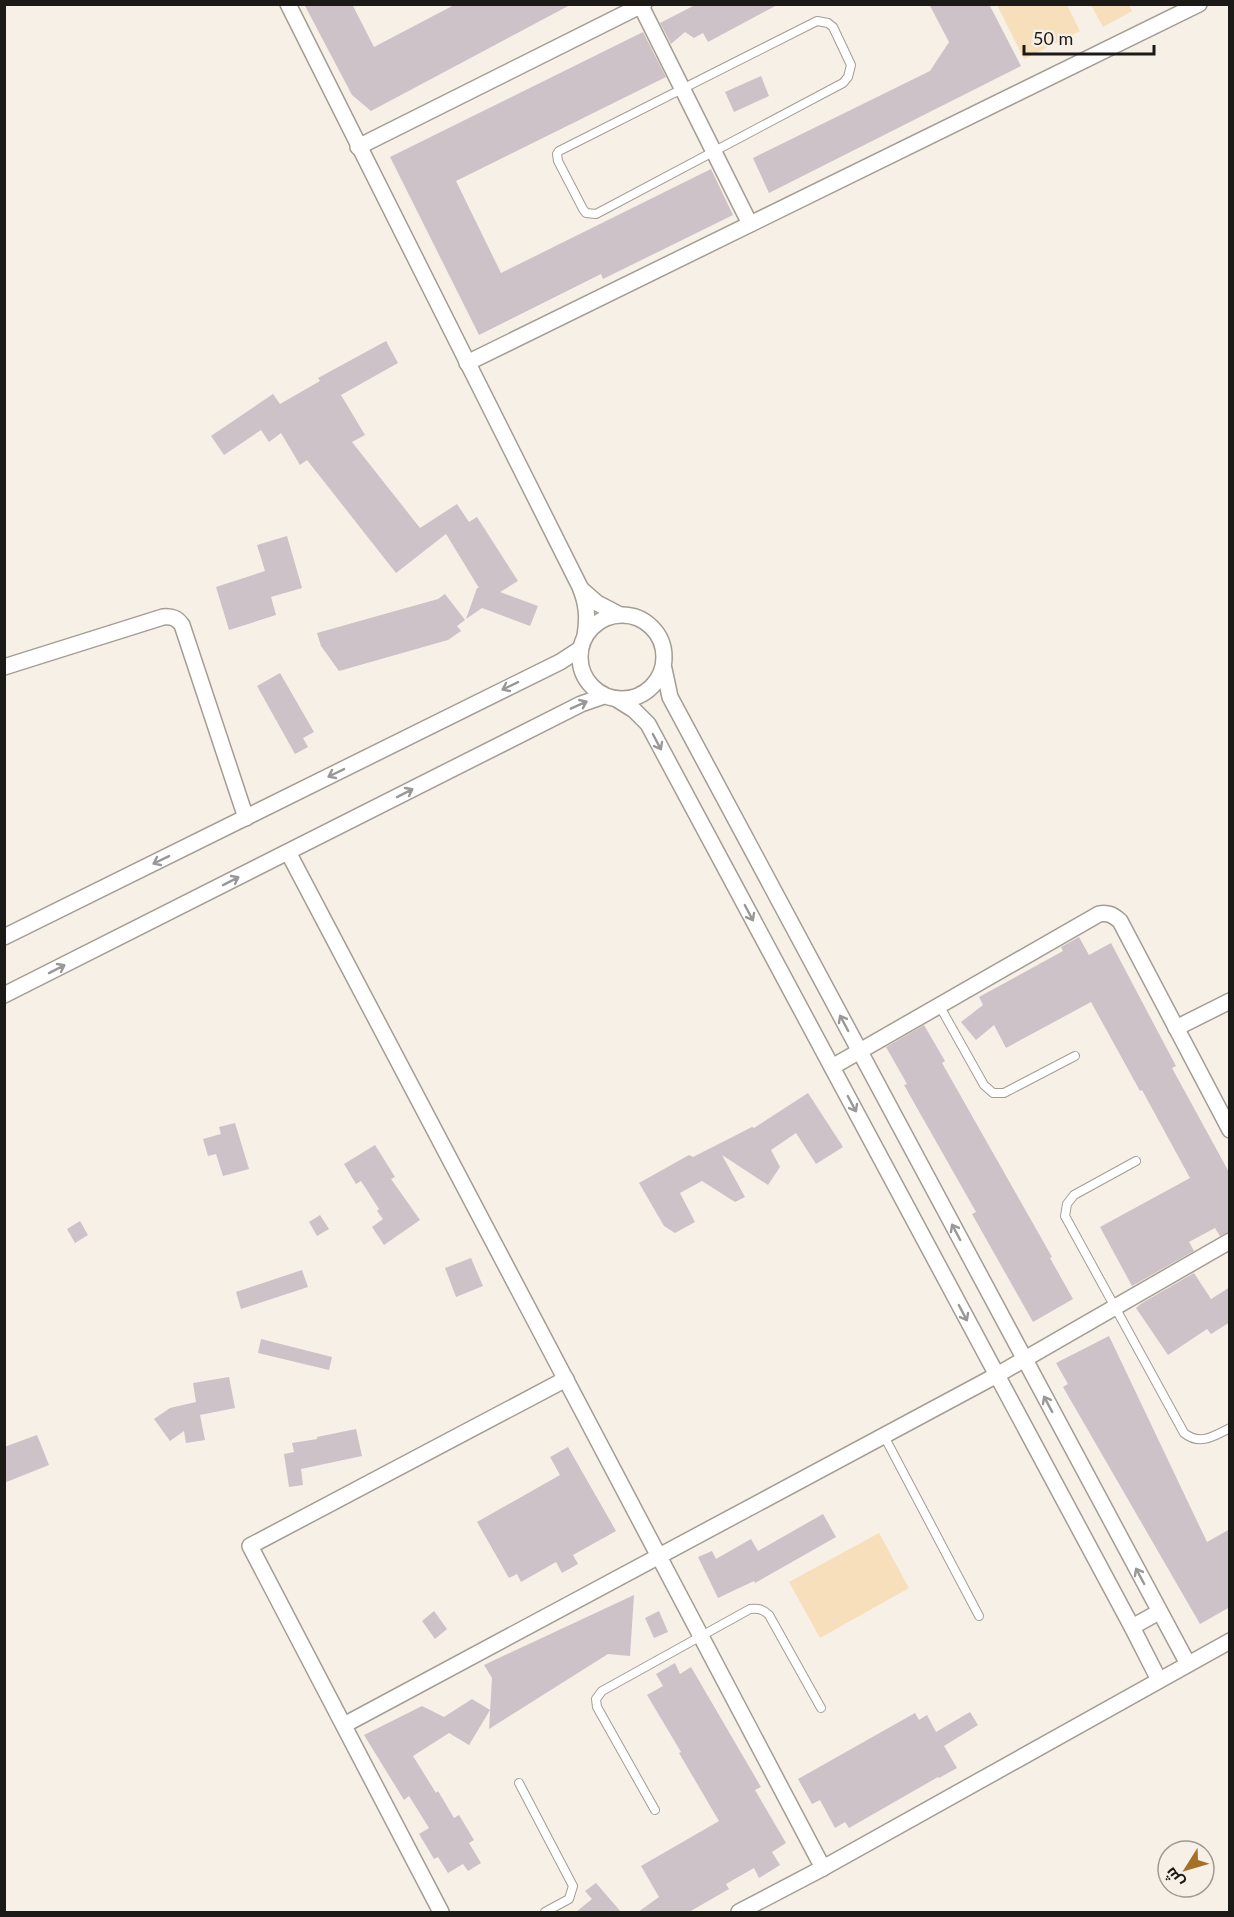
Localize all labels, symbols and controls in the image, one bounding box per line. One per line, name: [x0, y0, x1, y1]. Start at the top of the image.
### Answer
scale bar: [1024, 18, 1154, 56]
text: 50 m: [1033, 27, 1073, 49]
one-way arrow: [502, 681, 520, 693]
one-way arrow: [570, 699, 588, 710]
one-way arrow: [652, 732, 663, 750]
one-way arrow: [327, 768, 345, 779]
one-way arrow: [395, 787, 413, 798]
one-way arrow: [152, 854, 170, 866]
one-way arrow: [221, 875, 239, 887]
one-way arrow: [744, 904, 756, 922]
one-way arrow: [47, 963, 65, 974]
one-way arrow: [838, 1014, 849, 1032]
one-way arrow: [847, 1094, 858, 1112]
one-way arrow: [950, 1223, 961, 1241]
one-way arrow: [958, 1303, 969, 1321]
one-way arrow: [1042, 1395, 1053, 1413]
one-way arrow: [1134, 1567, 1145, 1585]
north arrow: [1156, 1839, 1216, 1899]
text: ش: [1160, 1864, 1188, 1892]

